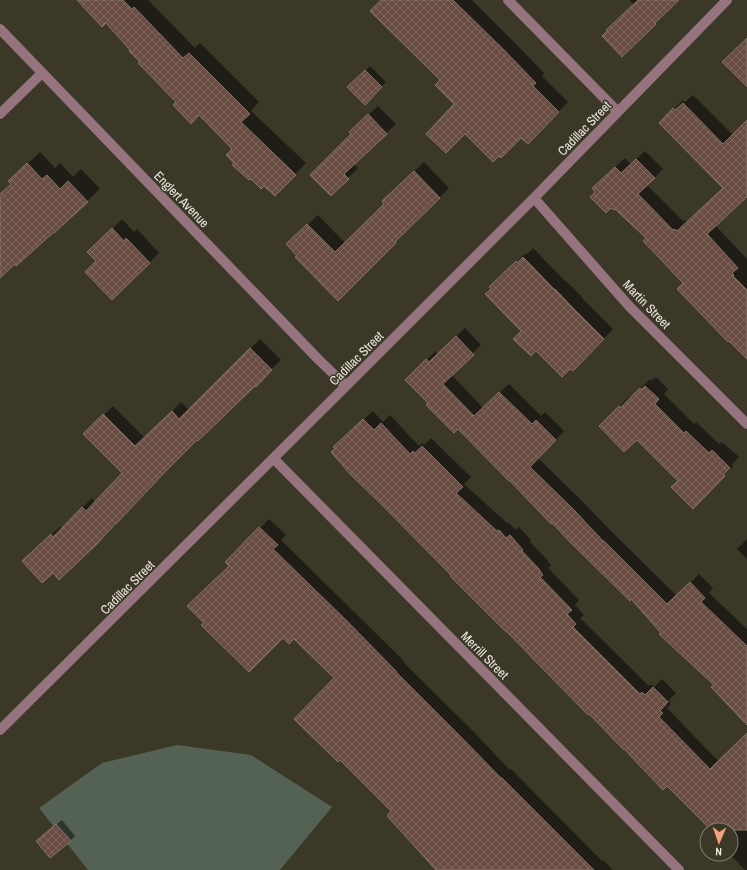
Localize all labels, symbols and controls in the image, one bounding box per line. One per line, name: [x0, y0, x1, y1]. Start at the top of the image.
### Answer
street label: Cadillac Street: [554, 97, 615, 159]
street label: Englert Avenue: [150, 168, 213, 231]
street label: Martin Street: [619, 276, 674, 332]
street label: Cadillac Street: [326, 328, 387, 389]
street label: Cadillac Street: [97, 557, 158, 618]
street label: Merrill Street: [457, 628, 512, 683]
north arrow: [699, 822, 739, 862]
text: N: [715, 845, 722, 859]

